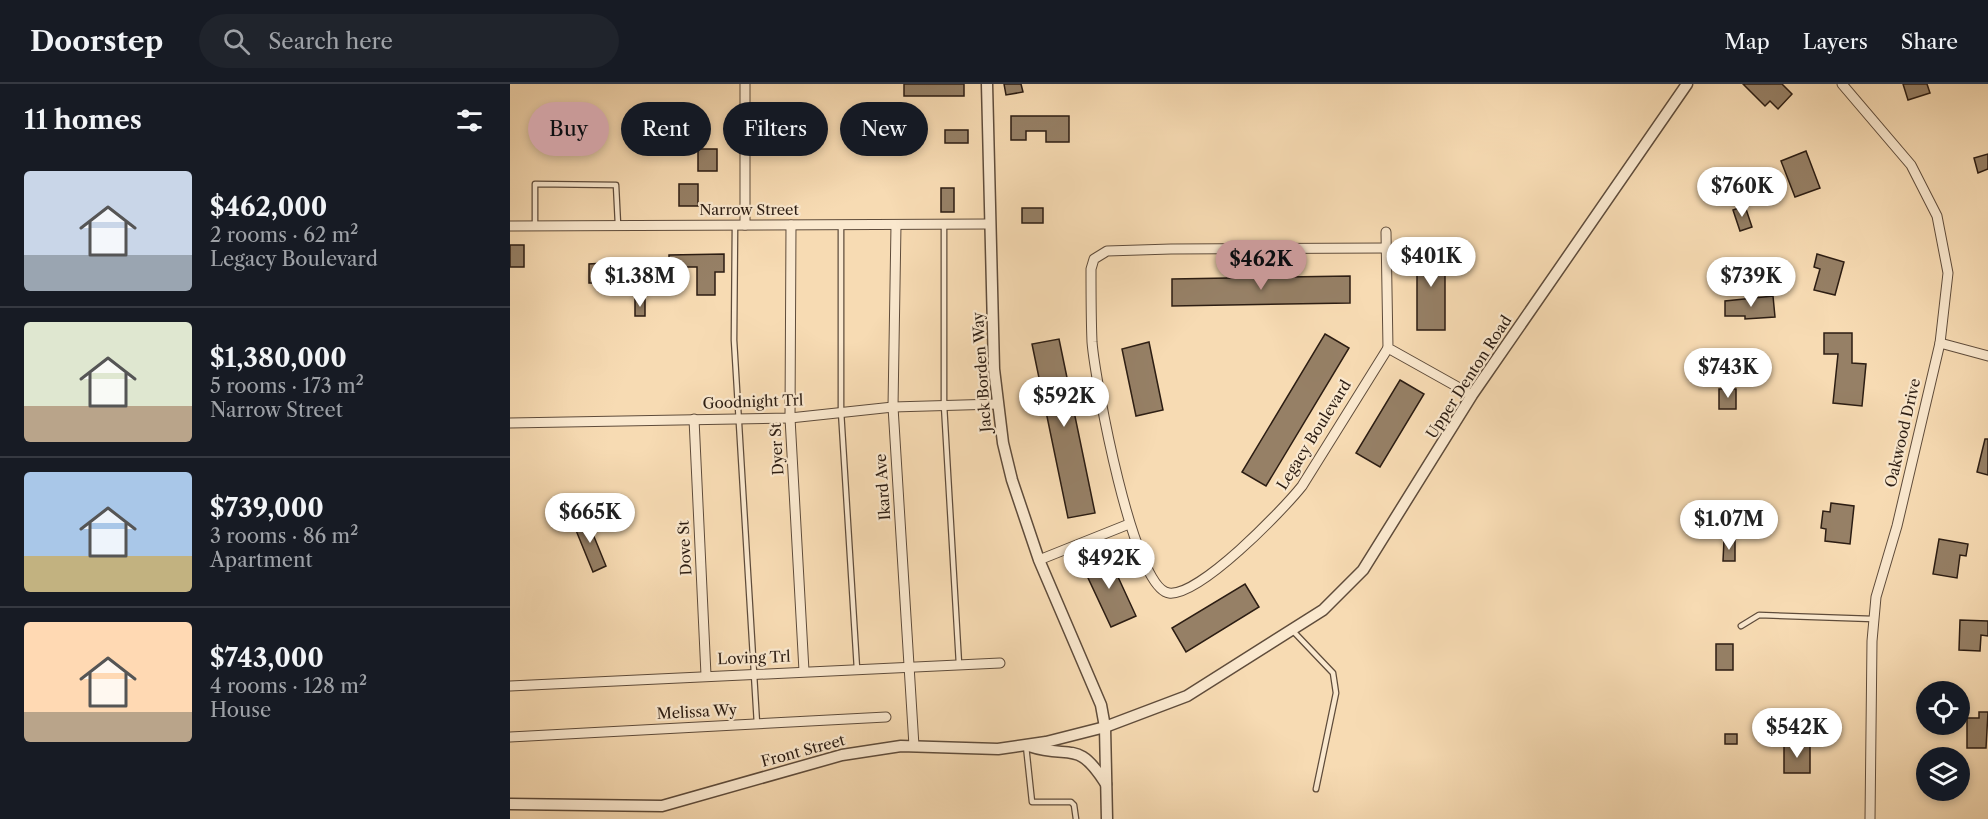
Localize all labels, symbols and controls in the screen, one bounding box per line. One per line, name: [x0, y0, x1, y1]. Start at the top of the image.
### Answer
search box: [199, 14, 619, 68]
text: Doorstep: [30, 24, 163, 58]
icon: search: [220, 25, 253, 58]
text: Search here: [268, 28, 393, 55]
text: Map: [1725, 29, 1770, 54]
text: Layers: [1803, 29, 1868, 54]
text: Share: [1901, 29, 1958, 54]
chip: Buy: [528, 102, 609, 156]
chip: Rent: [621, 102, 711, 156]
chip: Filters: [723, 102, 828, 156]
chip: New: [840, 102, 928, 156]
text: 11 homes: [24, 104, 142, 136]
icon: filters: [453, 104, 486, 137]
pin: $760K: [1700, 167, 1784, 218]
text: $760K: [1711, 174, 1773, 198]
text: $462,000: [210, 191, 327, 223]
icon: home: [72, 195, 144, 267]
street label: Narrow Street: [699, 200, 799, 219]
text: 2 rooms · 62 m²: [210, 223, 358, 247]
pin: $401K: [1389, 237, 1473, 288]
pin: $462K: [1219, 240, 1303, 291]
text: $401K: [1401, 244, 1461, 268]
text: Legacy Boulevard: [210, 247, 378, 271]
text: $462K: [1230, 247, 1292, 271]
pin: $1.38M: [591, 257, 689, 308]
pin: $739K: [1709, 257, 1793, 308]
text: $1.38M: [605, 264, 675, 288]
text: $739K: [1721, 264, 1781, 288]
street label: Jack Borden Way: [968, 311, 995, 435]
street label: Upper Denton Road: [1422, 312, 1516, 442]
text: $1,380,000: [210, 342, 347, 374]
icon: home: [72, 346, 144, 418]
pin: $743K: [1686, 348, 1770, 399]
text: $743K: [1698, 355, 1758, 379]
text: 5 rooms · 173 m²: [210, 374, 364, 398]
street label: Legacy Boulevard: [1272, 376, 1355, 493]
pin: $592K: [1022, 377, 1106, 428]
street label: Oakwood Drive: [1881, 377, 1924, 489]
text: $592K: [1033, 384, 1095, 408]
street label: Goodnight Trl: [702, 390, 804, 413]
text: Narrow Street: [210, 398, 343, 422]
street label: Dyer St: [766, 421, 787, 476]
street label: Ikard Ave: [871, 453, 894, 521]
text: $739,000: [210, 492, 324, 524]
pin: $665K: [548, 493, 632, 544]
icon: home: [72, 496, 144, 568]
text: $665K: [559, 500, 621, 524]
pin: $1.07M: [1680, 500, 1778, 551]
text: $1.07M: [1694, 507, 1764, 531]
street label: Dove St: [674, 519, 695, 576]
text: 3 rooms · 86 m²: [210, 524, 358, 548]
pin: $492K: [1067, 539, 1151, 590]
text: $492K: [1078, 546, 1140, 570]
text: Apartment: [210, 548, 313, 572]
text: $743,000: [210, 642, 324, 674]
icon: home: [72, 646, 144, 718]
street label: Loving Trl: [717, 647, 791, 668]
text: 4 rooms · 128 m²: [210, 674, 367, 698]
map controls: [1916, 681, 1970, 801]
button: locate: [1916, 681, 1970, 735]
text: House: [210, 698, 271, 722]
street label: Melissa Wy: [656, 700, 738, 723]
pin: $542K: [1755, 708, 1839, 759]
text: $542K: [1766, 715, 1828, 739]
street label: Front Street: [759, 730, 848, 771]
button: layers: [1916, 747, 1970, 801]

